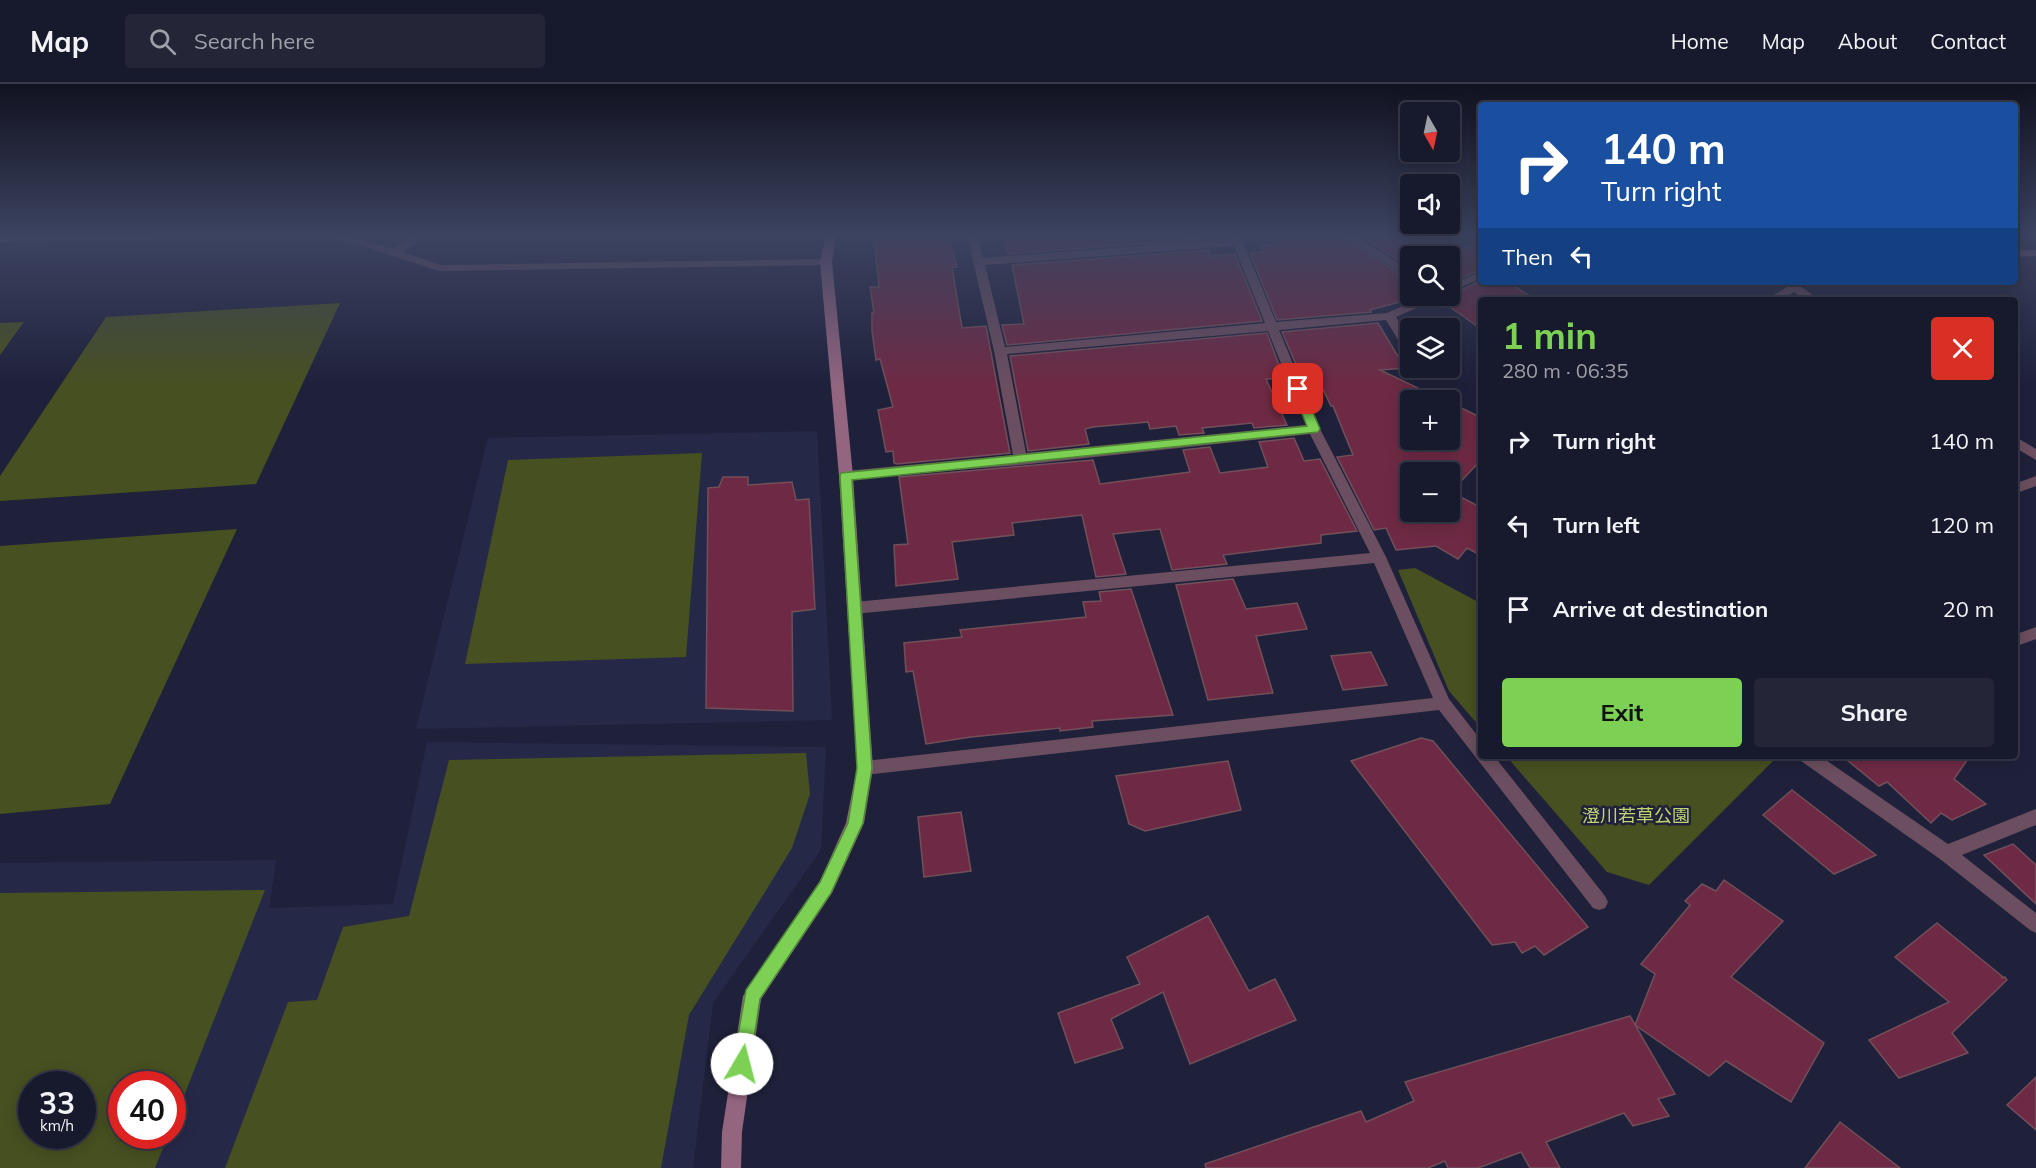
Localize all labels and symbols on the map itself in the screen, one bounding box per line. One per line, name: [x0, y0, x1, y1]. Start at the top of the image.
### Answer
north arrow: [1400, 102, 1460, 162]
pin: [1272, 363, 1323, 414]
park label: 澄川若草公園: [1582, 804, 1690, 827]
position arrow: [710, 1032, 774, 1096]
speed limit sign: 40: [108, 1071, 186, 1149]

